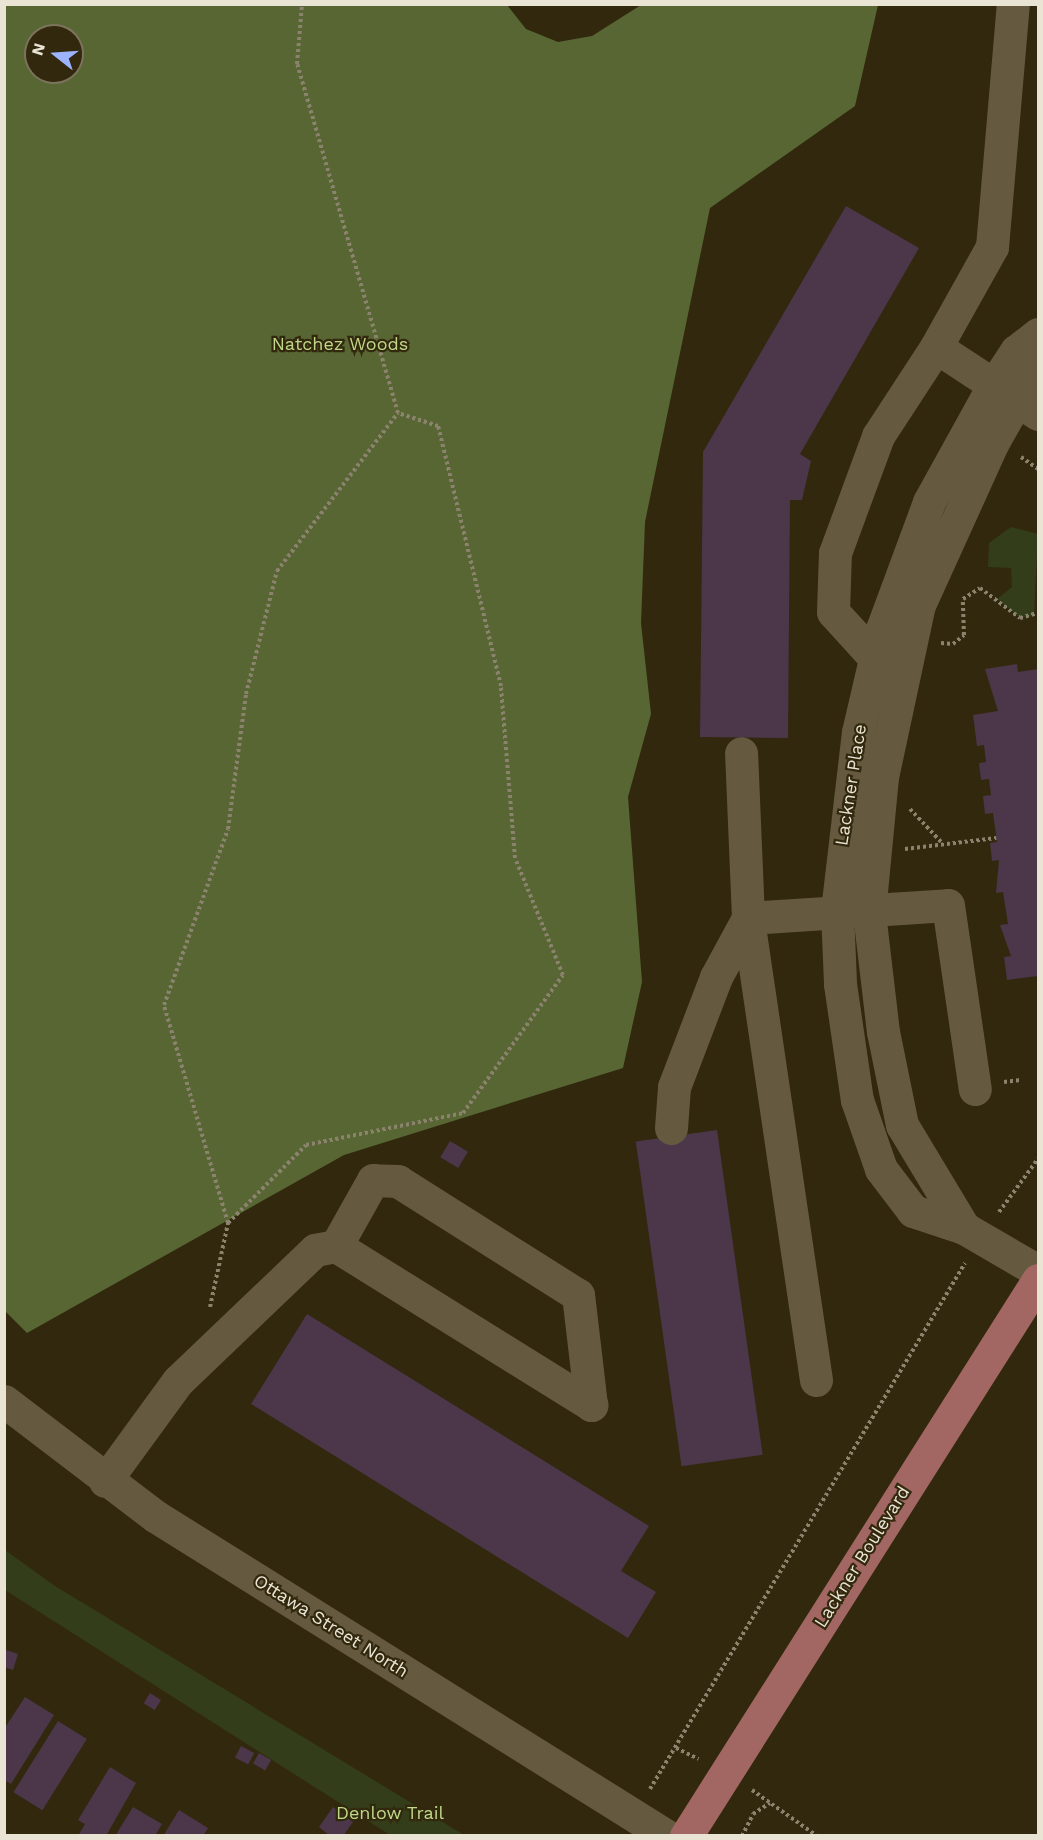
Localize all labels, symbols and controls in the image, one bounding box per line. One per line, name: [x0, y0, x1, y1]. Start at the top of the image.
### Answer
north arrow: [24, 24, 84, 84]
text: N: [27, 41, 49, 58]
park label: Natchez Woods: [272, 333, 408, 355]
street label: Lackner Place: [831, 722, 871, 848]
street label: Lackner Boulevard: [810, 1482, 914, 1632]
street label: Ottawa Street North: [250, 1570, 412, 1682]
park label: Denlow Trail: [336, 1802, 444, 1824]

